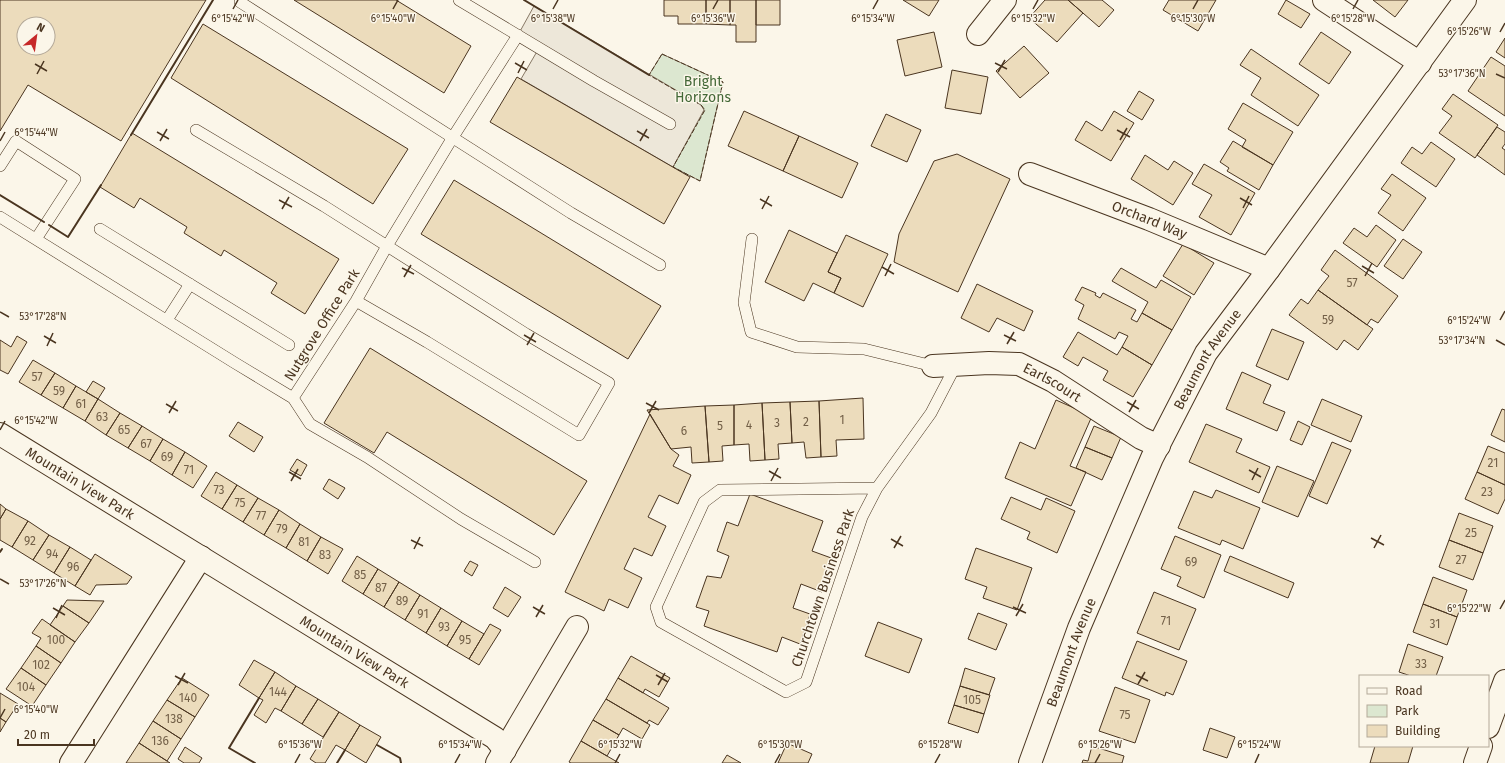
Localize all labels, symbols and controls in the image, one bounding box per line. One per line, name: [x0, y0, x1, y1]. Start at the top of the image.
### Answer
text: 6°15'42"W: [211, 13, 256, 25]
text: 6°15'40"W: [371, 13, 416, 25]
text: 6°15'38"W: [531, 13, 576, 25]
text: 6°15'36"W: [691, 13, 736, 25]
text: 6°15'34"W: [851, 13, 896, 25]
text: 6°15'32"W: [1011, 13, 1056, 25]
text: 6°15'30"W: [1171, 13, 1216, 25]
text: 6°15'28"W: [1331, 13, 1376, 25]
north arrow: [16, 16, 56, 56]
text: N: [34, 20, 47, 35]
text: 6°15'26"W: [1447, 26, 1492, 38]
text: 53°17'36"N: [1438, 68, 1486, 80]
park label: Bright Horizons: [675, 73, 731, 106]
text: 6°15'44"W: [14, 127, 59, 139]
street label: Orchard Way: [1109, 197, 1190, 243]
street label: Nutgrove Office Park: [281, 265, 364, 384]
house number: 57: [1346, 276, 1358, 290]
street label: Beaumont Avenue: [1170, 305, 1245, 412]
text: 53°17'28"N: [19, 311, 67, 323]
house number: 59: [1322, 313, 1334, 327]
text: 6°15'24"W: [1447, 315, 1491, 327]
text: 53°17'34"N: [1439, 335, 1485, 347]
street label: Earlscourt: [1020, 359, 1085, 406]
house number: 57: [31, 370, 43, 384]
house number: 59: [53, 384, 65, 398]
house number: 61: [75, 397, 87, 411]
house number: 63: [96, 410, 108, 424]
house number: 1: [839, 413, 845, 427]
text: 6°15'42"W: [14, 415, 59, 427]
house number: 2: [803, 415, 809, 429]
house number: 3: [774, 416, 780, 430]
house number: 4: [746, 418, 753, 432]
house number: 5: [717, 419, 723, 433]
house number: 65: [118, 423, 130, 437]
house number: 6: [681, 424, 687, 438]
house number: 67: [140, 437, 152, 451]
street label: Mountain View Park: [23, 443, 138, 523]
house number: 69: [161, 450, 173, 464]
house number: 21: [1488, 456, 1498, 470]
house number: 71: [184, 463, 194, 477]
house number: 73: [213, 483, 225, 497]
house number: 23: [1481, 485, 1493, 499]
house number: 75: [234, 496, 246, 510]
street label: Churchtown Business Park: [788, 506, 858, 669]
house number: 77: [256, 509, 266, 523]
house number: 79: [276, 522, 288, 536]
house number: 25: [1465, 526, 1477, 540]
house number: 92: [24, 534, 36, 548]
house number: 81: [298, 535, 310, 549]
house number: 94: [46, 547, 59, 561]
house number: 83: [319, 548, 331, 562]
house number: 27: [1455, 553, 1467, 567]
house number: 69: [1185, 555, 1197, 569]
house number: 96: [67, 560, 79, 574]
house number: 85: [354, 568, 366, 582]
text: 53°17'26"N: [19, 578, 67, 590]
house number: 87: [375, 581, 387, 595]
house number: 89: [396, 594, 408, 608]
street label: Beaumont Avenue: [1043, 595, 1099, 709]
text: 6°15'22"W: [1447, 603, 1492, 615]
house number: 91: [417, 607, 429, 621]
street label: Mountain View Park: [297, 612, 413, 692]
house number: 71: [1161, 614, 1171, 628]
house number: 31: [1430, 617, 1440, 631]
house number: 93: [438, 620, 450, 634]
house number: 100: [47, 633, 66, 647]
house number: 95: [459, 633, 471, 647]
house number: 33: [1415, 657, 1427, 671]
house number: 102: [32, 658, 50, 672]
legend: [1359, 675, 1489, 747]
house number: 104: [17, 680, 36, 694]
text: Road: [1395, 684, 1423, 698]
house number: 144: [269, 685, 288, 699]
house number: 140: [179, 691, 197, 705]
house number: 105: [963, 693, 981, 707]
text: 6°15'40"W: [14, 704, 59, 716]
text: Park: [1395, 704, 1419, 718]
house number: 75: [1119, 708, 1131, 722]
house number: 138: [165, 712, 183, 726]
scale bar: [18, 721, 94, 747]
text: Building: [1395, 724, 1441, 738]
text: 20 m: [24, 728, 50, 742]
house number: 136: [151, 734, 169, 748]
text: 6°15'36"W: [278, 739, 323, 751]
text: 6°15'34"W: [438, 739, 483, 751]
text: 6°15'32"W: [598, 739, 643, 751]
text: 6°15'30"W: [758, 739, 803, 751]
text: 6°15'28"W: [918, 739, 963, 751]
text: 6°15'26"W: [1078, 739, 1123, 751]
text: 6°15'24"W: [1237, 739, 1281, 751]

